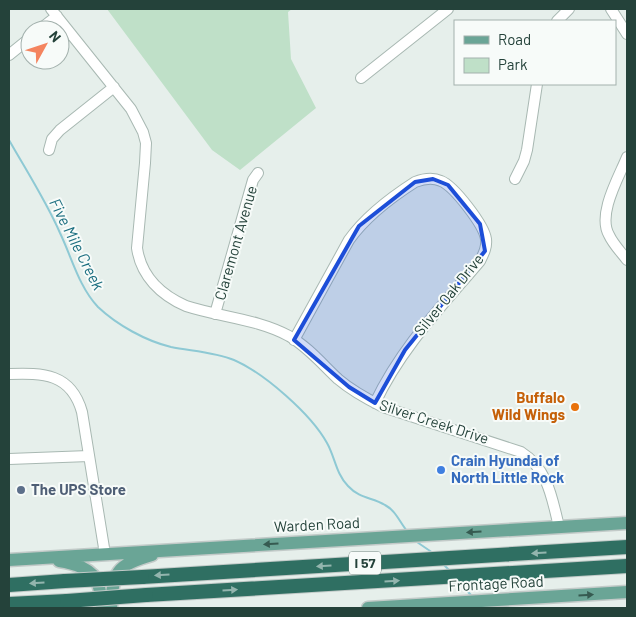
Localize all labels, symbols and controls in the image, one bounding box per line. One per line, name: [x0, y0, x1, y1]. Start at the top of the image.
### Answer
north arrow: [20, 20, 70, 70]
legend: [454, 20, 616, 85]
text: N: [46, 27, 65, 45]
text: Road: [498, 30, 531, 48]
text: Park: [498, 55, 528, 73]
street label: Claremont Avenue: [210, 183, 260, 302]
water label: Five Mile Creek: [46, 195, 109, 293]
street label: Silver Oak Drive: [410, 250, 487, 339]
place label: Buffalo Wild Wings: [492, 388, 565, 423]
street label: Silver Creek Drive: [377, 395, 491, 447]
marker: Buffalo Wild Wings: [569, 401, 581, 413]
place label: Crain Hyundai of North Little Rock: [451, 451, 564, 486]
marker: Crain Hyundai of North Little Rock: [435, 464, 447, 476]
place label: The UPS Store: [31, 480, 126, 498]
marker: The UPS Store: [15, 484, 27, 496]
street label: Warden Road: [274, 513, 360, 535]
one-way arrow: [466, 529, 482, 537]
one-way arrow: [263, 540, 279, 548]
one-way arrow: [530, 549, 546, 557]
road number: I 57: [349, 552, 381, 574]
one-way arrow: [316, 562, 332, 570]
one-way arrow: [153, 572, 169, 580]
street label: Frontage Road: [448, 572, 544, 594]
one-way arrow: [384, 576, 400, 584]
one-way arrow: [29, 579, 45, 587]
one-way arrow: [222, 586, 238, 594]
one-way arrow: [579, 590, 595, 598]

